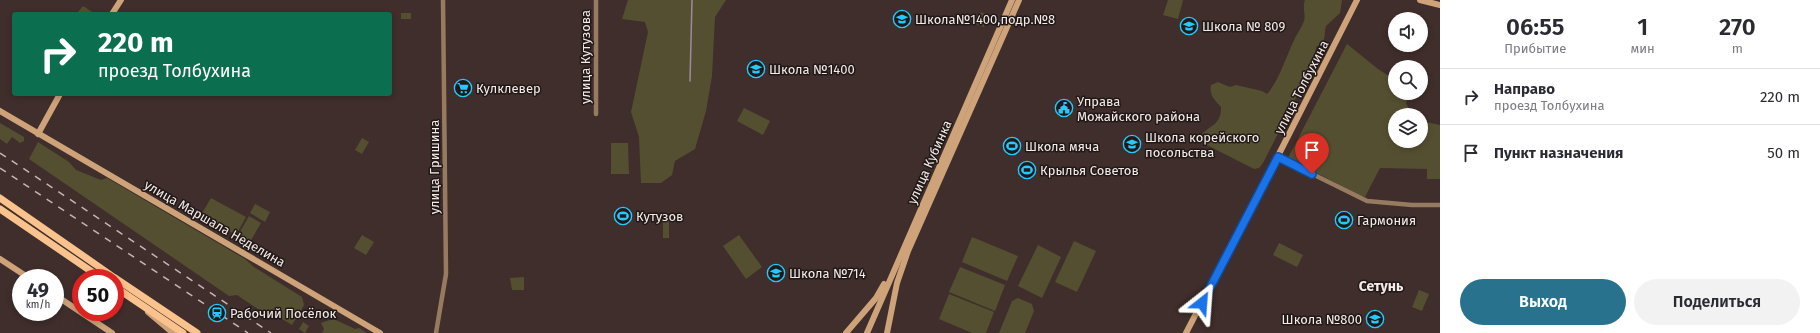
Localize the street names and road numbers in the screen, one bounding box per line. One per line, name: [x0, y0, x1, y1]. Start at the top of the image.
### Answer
street label: улица Кутузова: [578, 10, 593, 104]
street label: улица Толбухина: [1271, 38, 1332, 137]
street label: улица Кубинка: [904, 118, 955, 206]
street label: улица Гришина: [427, 120, 442, 214]
street label: улица Маршала Неделина: [142, 177, 288, 270]

